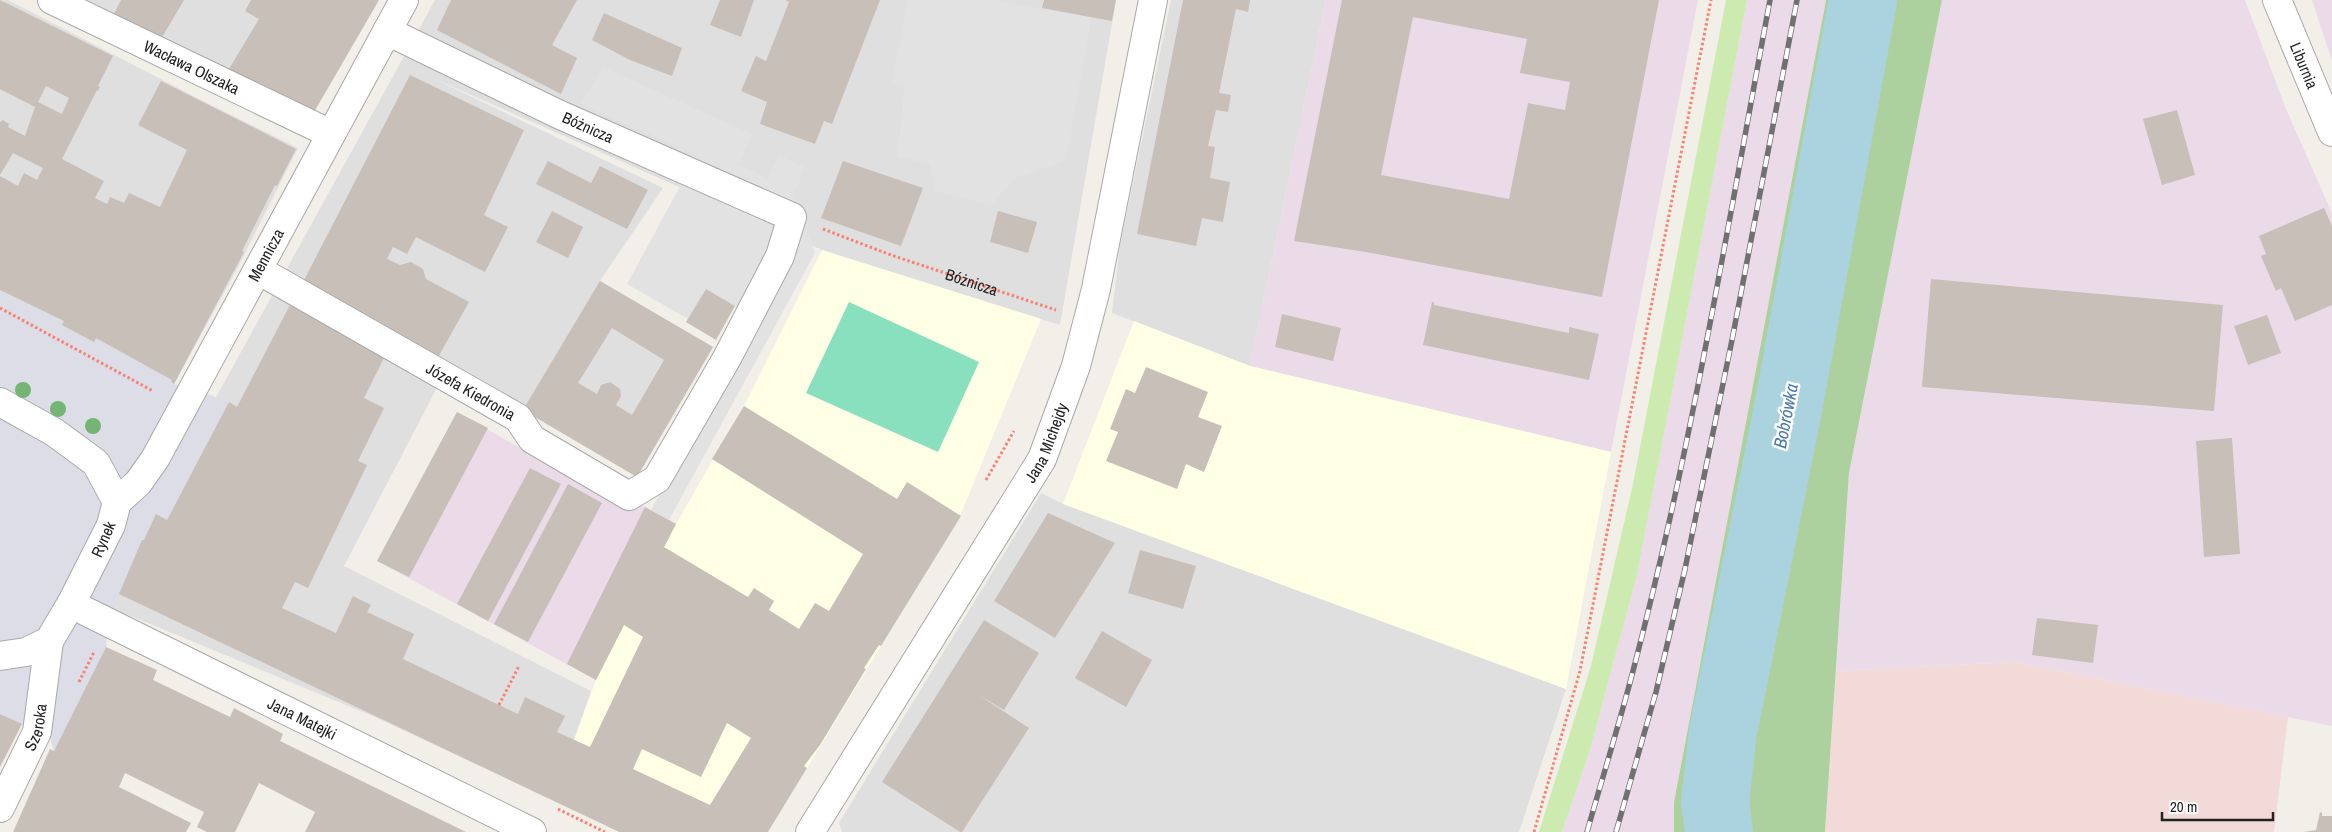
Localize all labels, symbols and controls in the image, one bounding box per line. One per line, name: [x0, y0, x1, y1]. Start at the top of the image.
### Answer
street label: Wacława Olszaka: [140, 35, 244, 100]
street label: Liburnia: [2285, 39, 2324, 93]
street label: Bóżnicza: [559, 106, 618, 148]
street label: Mennicza: [243, 224, 289, 285]
street label: Bóżnicza: [943, 263, 1002, 301]
street label: Józefa Kiedronia: [422, 357, 520, 426]
water label: Bobrówka: [1767, 381, 1804, 451]
street label: Jana Michejdy: [1019, 399, 1073, 487]
street label: Rynek: [85, 517, 121, 560]
street label: Jana Matejki: [264, 692, 340, 745]
street label: Szeroka: [19, 702, 52, 754]
scale bar: [2162, 790, 2273, 822]
text: 20 m: [2170, 796, 2197, 817]

